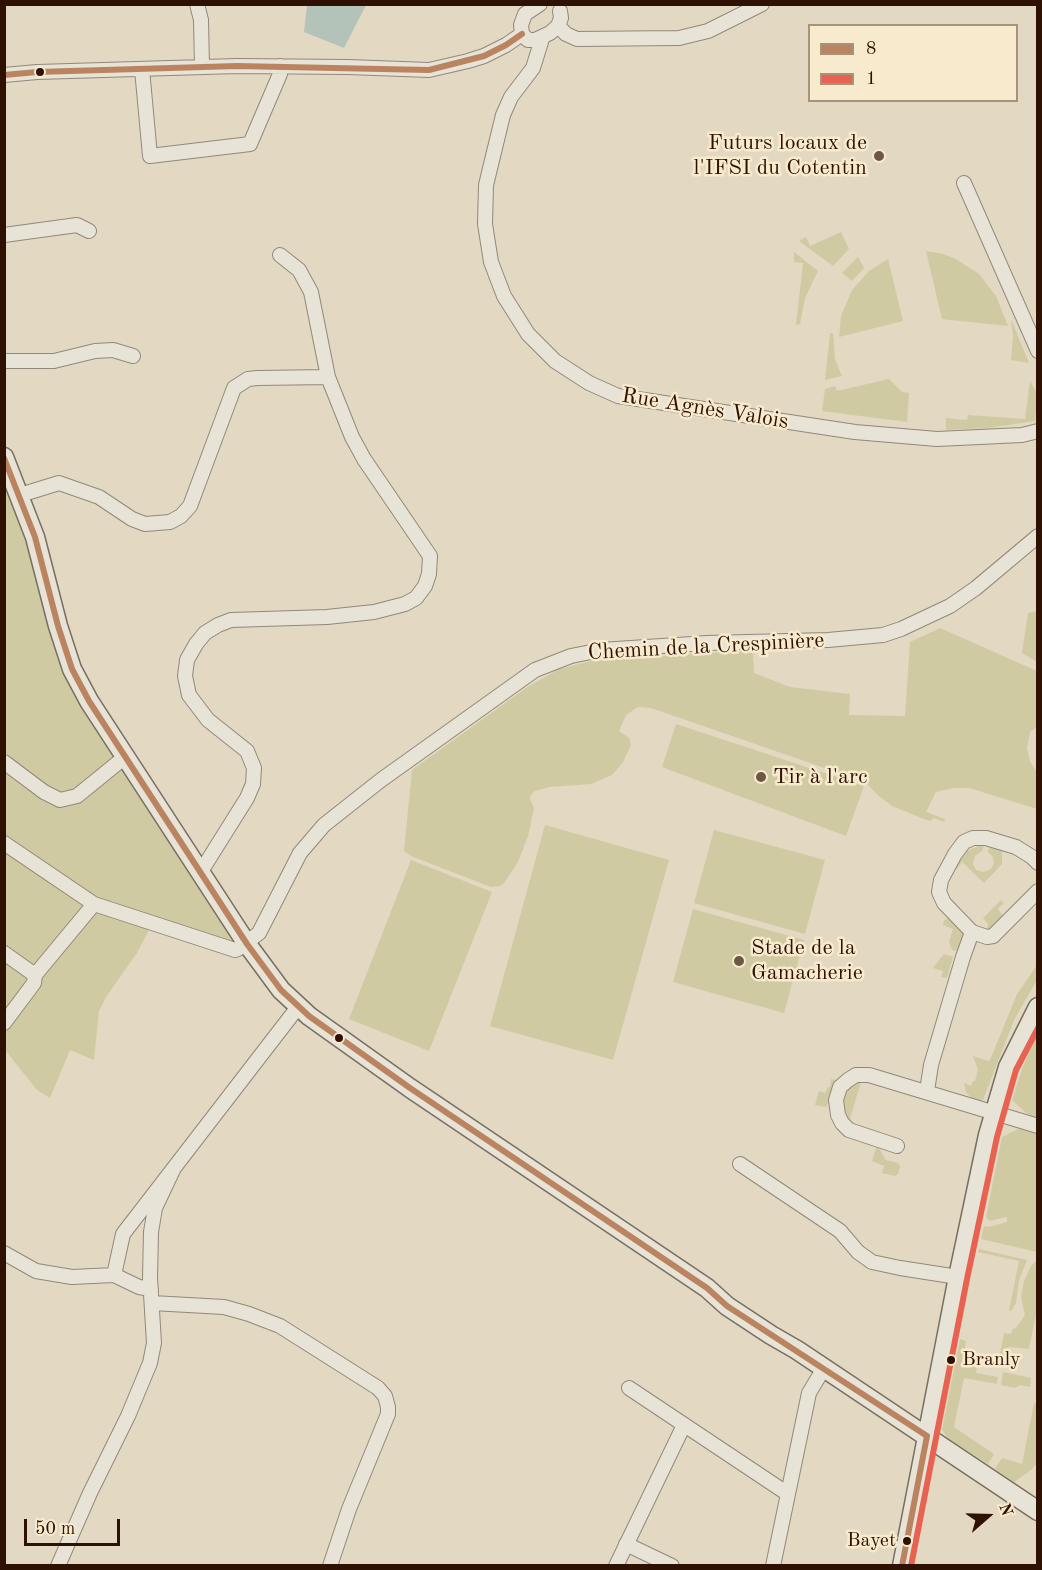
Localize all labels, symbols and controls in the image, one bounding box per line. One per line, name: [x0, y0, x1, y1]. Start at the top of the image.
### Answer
legend: [808, 24, 1018, 102]
text: 8: [866, 40, 876, 58]
unlabelled marker: [34, 66, 46, 78]
text: 1: [866, 70, 876, 88]
place label: Futurs locaux de l'IFSI du Cotentin: [694, 130, 867, 182]
marker: Futurs locaux de l'IFSI du Cotentin: [872, 149, 886, 163]
street label: Rue Agnès Valois: [620, 383, 790, 435]
street label: Chemin de la Crespinière: [587, 628, 825, 666]
place label: Tir à l'arc: [773, 764, 868, 790]
marker: Tir à l'arc: [754, 770, 768, 784]
place label: Stade de la Gamacherie: [751, 935, 863, 986]
marker: Stade de la Gamacherie: [732, 954, 746, 968]
unlabelled marker: [333, 1032, 345, 1044]
place label: Branly: [962, 1348, 1021, 1372]
marker: Branly: [945, 1354, 957, 1366]
north arrow: [958, 1486, 1018, 1546]
text: N: [995, 1501, 1015, 1518]
scale bar: [27, 1507, 123, 1545]
text: 50 m: [35, 1520, 75, 1538]
place label: Bayet: [847, 1529, 896, 1553]
marker: Bayet: [901, 1535, 913, 1547]

